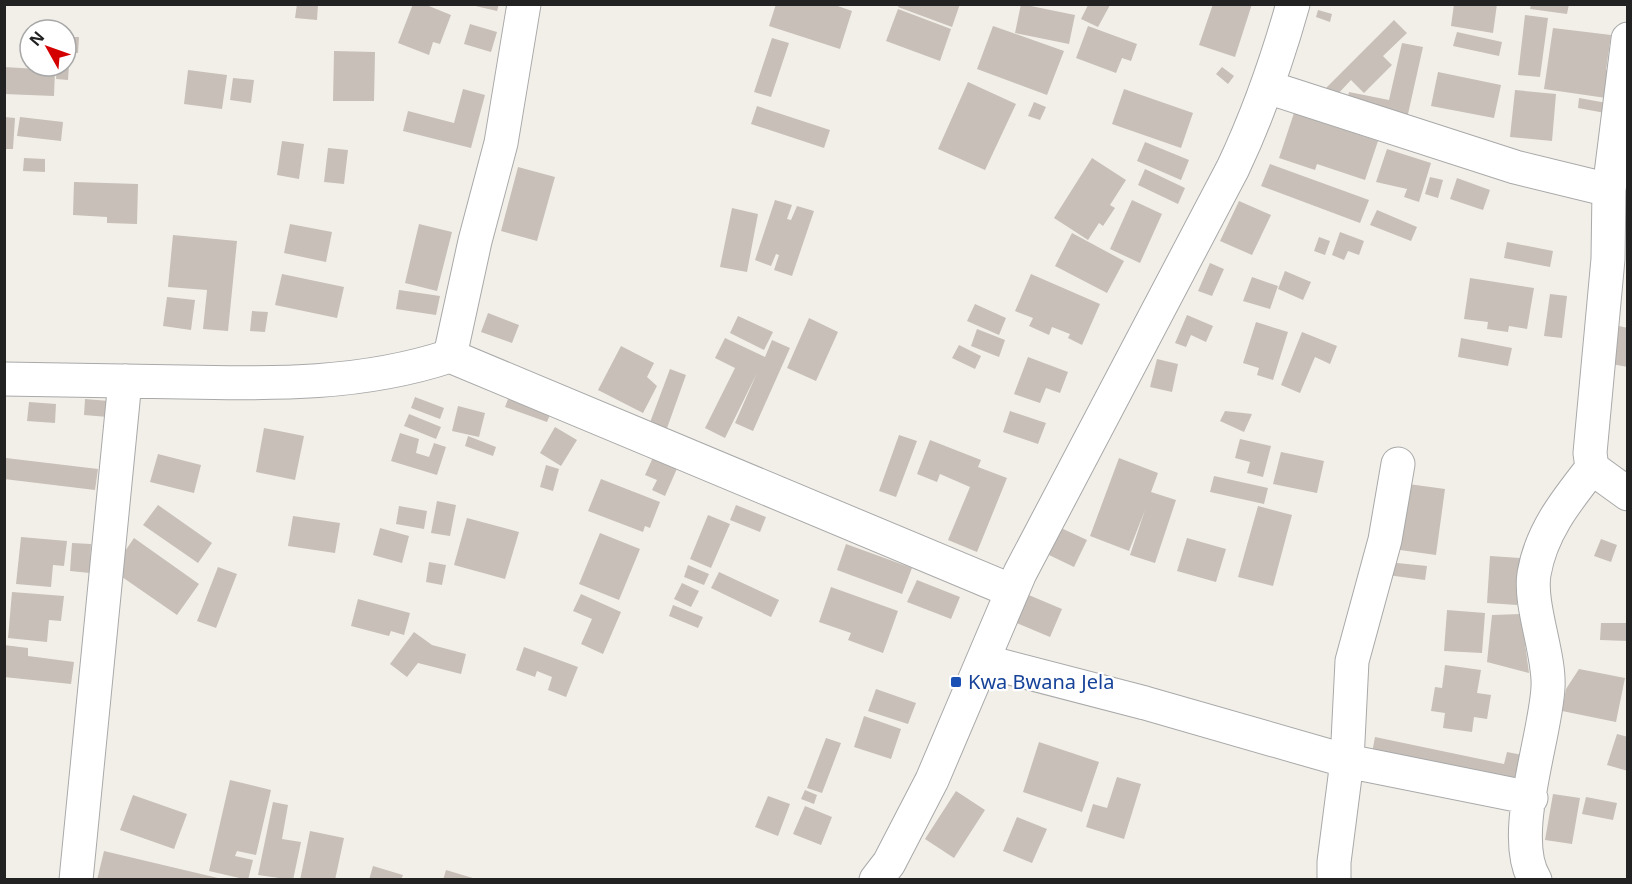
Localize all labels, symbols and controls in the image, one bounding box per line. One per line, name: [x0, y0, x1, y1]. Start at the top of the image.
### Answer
north arrow: [18, 18, 78, 78]
text: N: [24, 26, 49, 50]
place label: Kwa Bwana Jela: [968, 668, 1114, 695]
marker: Kwa Bwana Jela: [949, 675, 963, 689]

